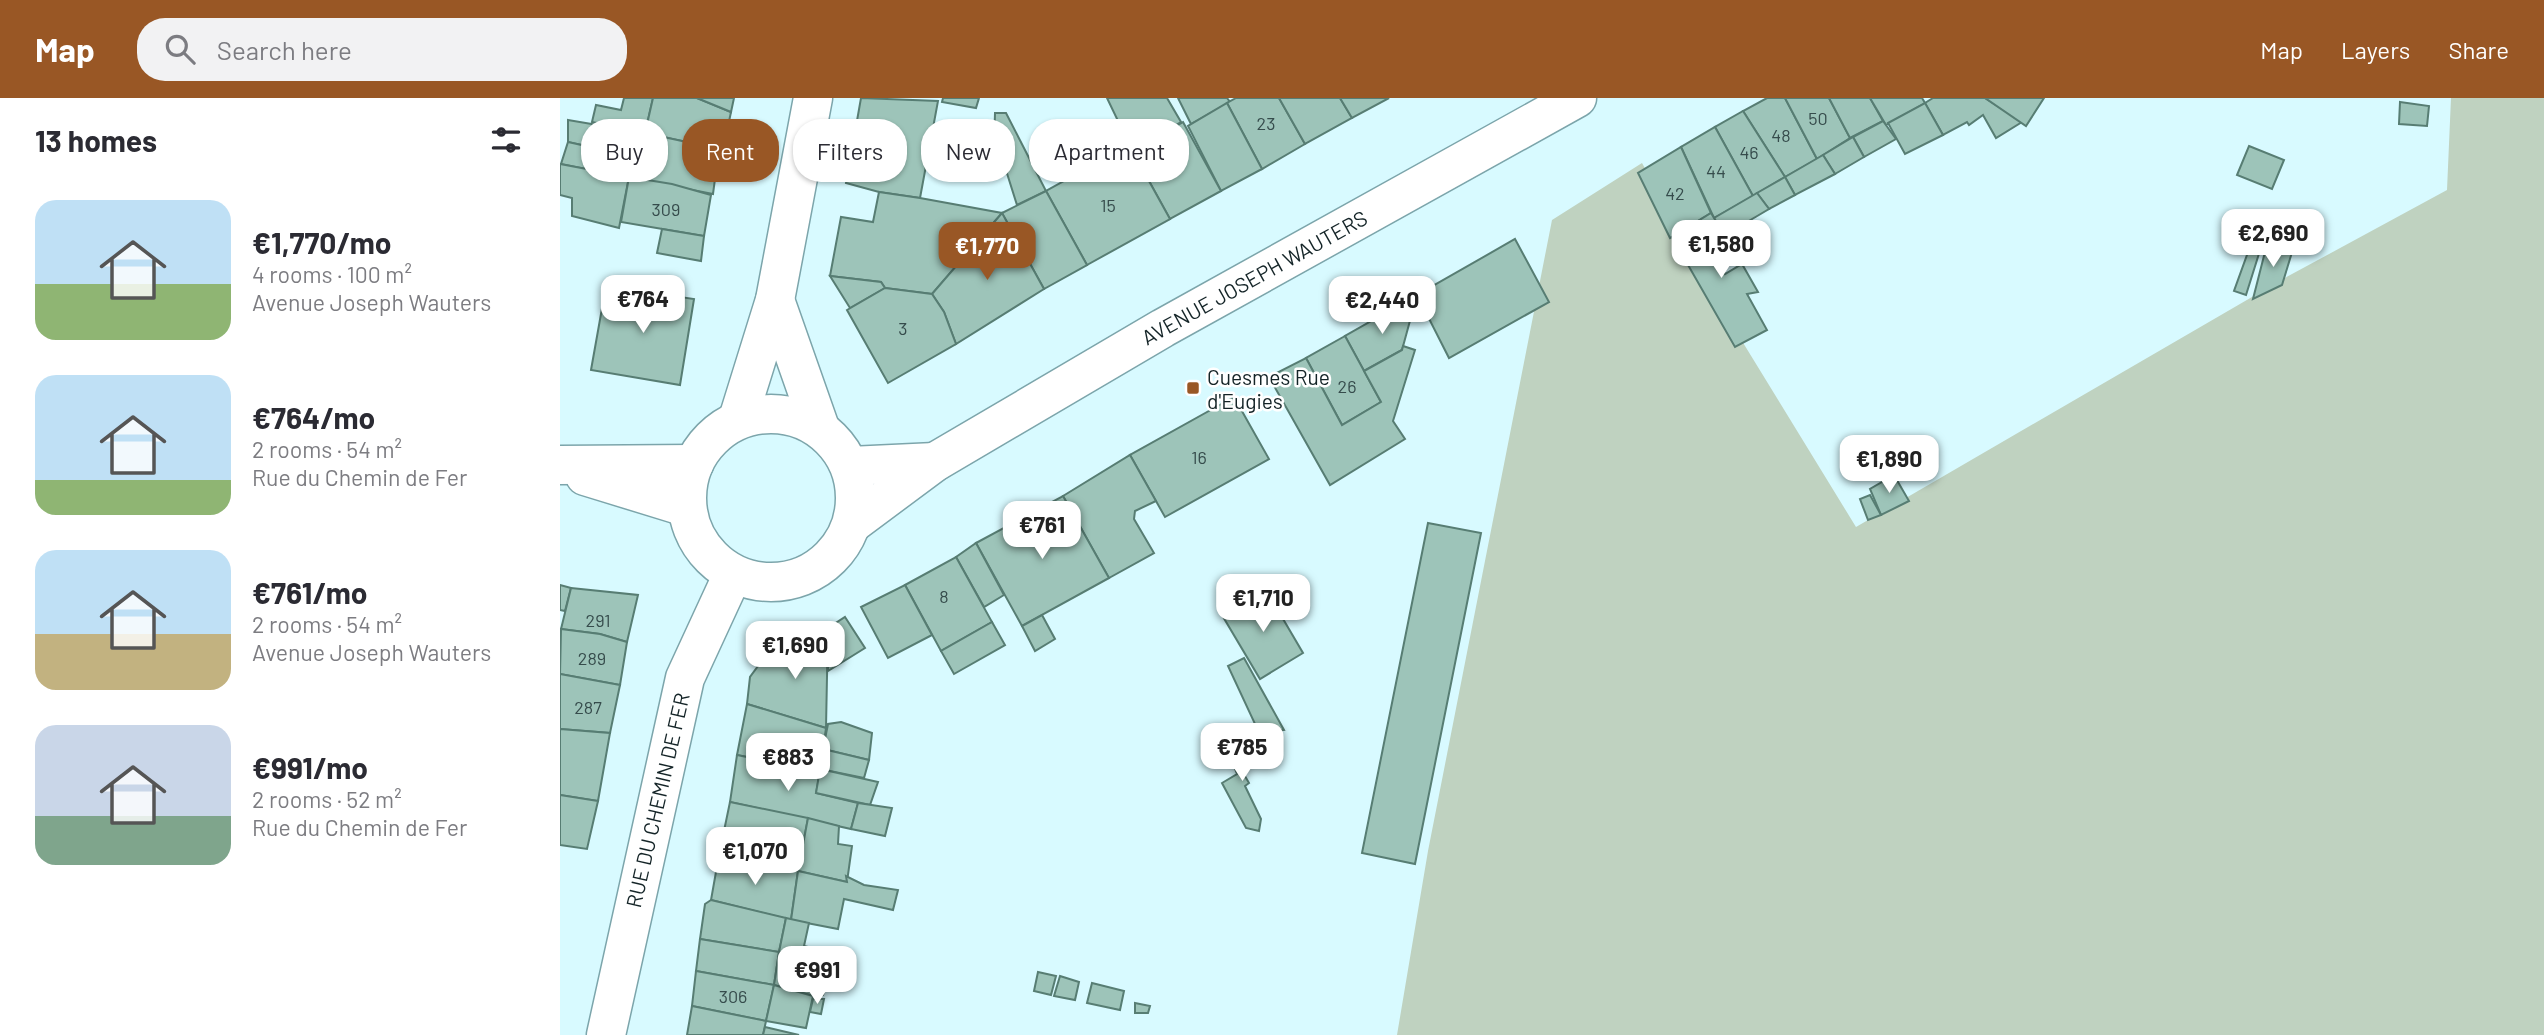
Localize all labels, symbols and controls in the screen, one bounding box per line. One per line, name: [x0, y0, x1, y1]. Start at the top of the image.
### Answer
search box: [137, 18, 627, 81]
text: Map: [35, 29, 95, 69]
icon: search: [161, 30, 199, 68]
text: Search here: [217, 34, 352, 65]
text: Map: [2260, 35, 2303, 64]
text: Layers: [2341, 35, 2410, 64]
text: Share: [2448, 35, 2509, 64]
house number: 50: [1808, 107, 1828, 129]
house number: 23: [1257, 112, 1275, 134]
chip: Buy: [581, 119, 668, 182]
chip: Rent: [682, 119, 779, 182]
chip: Filters: [793, 119, 907, 182]
chip: New: [921, 119, 1015, 182]
chip: Apartment: [1029, 119, 1189, 182]
icon: filters: [487, 121, 525, 159]
text: 13 homes: [35, 122, 157, 158]
house number: 48: [1771, 124, 1791, 146]
house number: 46: [1739, 141, 1759, 163]
house number: 44: [1706, 160, 1726, 182]
house number: 42: [1665, 182, 1685, 204]
house number: 15: [1100, 194, 1116, 216]
house number: 309: [652, 198, 680, 220]
street label: AVENUE JOSEPH WAUTERS: [1137, 205, 1371, 349]
pin: €2,690: [2216, 209, 2330, 269]
text: €2,690: [2237, 218, 2309, 246]
pin: €1,580: [1664, 220, 1778, 280]
pin: €1,770: [930, 222, 1044, 282]
text: €1,770/mo: [252, 224, 391, 260]
icon: home: [91, 228, 175, 312]
text: €1,580: [1688, 229, 1754, 257]
text: €1,770: [955, 231, 1019, 259]
text: 4 rooms · 100 m²: [252, 260, 412, 288]
pin: €764: [602, 275, 684, 335]
pin: €2,440: [1325, 276, 1439, 336]
text: €764: [617, 284, 669, 312]
text: €2,440: [1345, 285, 1419, 313]
text: Avenue Joseph Wauters: [252, 288, 491, 316]
house number: 3: [898, 317, 908, 339]
place label: Cuesmes Rue d'Eugies: [1207, 364, 1330, 413]
house number: 26: [1338, 375, 1356, 397]
marker: Cuesmes Rue d'Eugies: [1185, 380, 1201, 396]
text: €764/mo: [252, 399, 375, 435]
icon: home: [91, 403, 175, 487]
text: 2 rooms · 54 m²: [252, 435, 402, 463]
pin: €1,890: [1832, 436, 1946, 495]
text: €1,890: [1856, 444, 1922, 472]
house number: 16: [1191, 446, 1207, 468]
text: Rue du Chemin de Fer: [252, 463, 467, 491]
pin: €761: [1001, 502, 1083, 561]
text: €761: [1019, 510, 1065, 538]
text: €761/mo: [252, 574, 367, 610]
pin: €1,710: [1206, 574, 1320, 634]
icon: home: [91, 578, 175, 662]
text: €1,710: [1232, 583, 1294, 611]
house number: 8: [939, 585, 949, 607]
house number: 291: [586, 609, 610, 631]
text: 2 rooms · 54 m²: [252, 610, 402, 638]
pin: €1,690: [738, 622, 852, 681]
text: €1,690: [762, 630, 828, 658]
text: Avenue Joseph Wauters: [252, 638, 491, 666]
house number: 289: [578, 647, 606, 669]
street label: RUE DU CHEMIN DE FER: [620, 690, 694, 910]
house number: 287: [574, 696, 602, 718]
pin: €785: [1201, 724, 1283, 783]
text: €785: [1217, 732, 1267, 760]
pin: €883: [747, 734, 829, 793]
text: €883: [762, 742, 814, 770]
text: €991/mo: [252, 749, 368, 785]
icon: home: [91, 753, 175, 837]
text: 2 rooms · 52 m²: [252, 785, 402, 813]
text: Rue du Chemin de Fer: [252, 813, 467, 841]
pin: €1,070: [698, 828, 812, 887]
text: €1,070: [722, 836, 788, 864]
pin: €991: [776, 946, 858, 1006]
text: €991: [794, 955, 840, 983]
house number: 306: [719, 985, 747, 1007]

